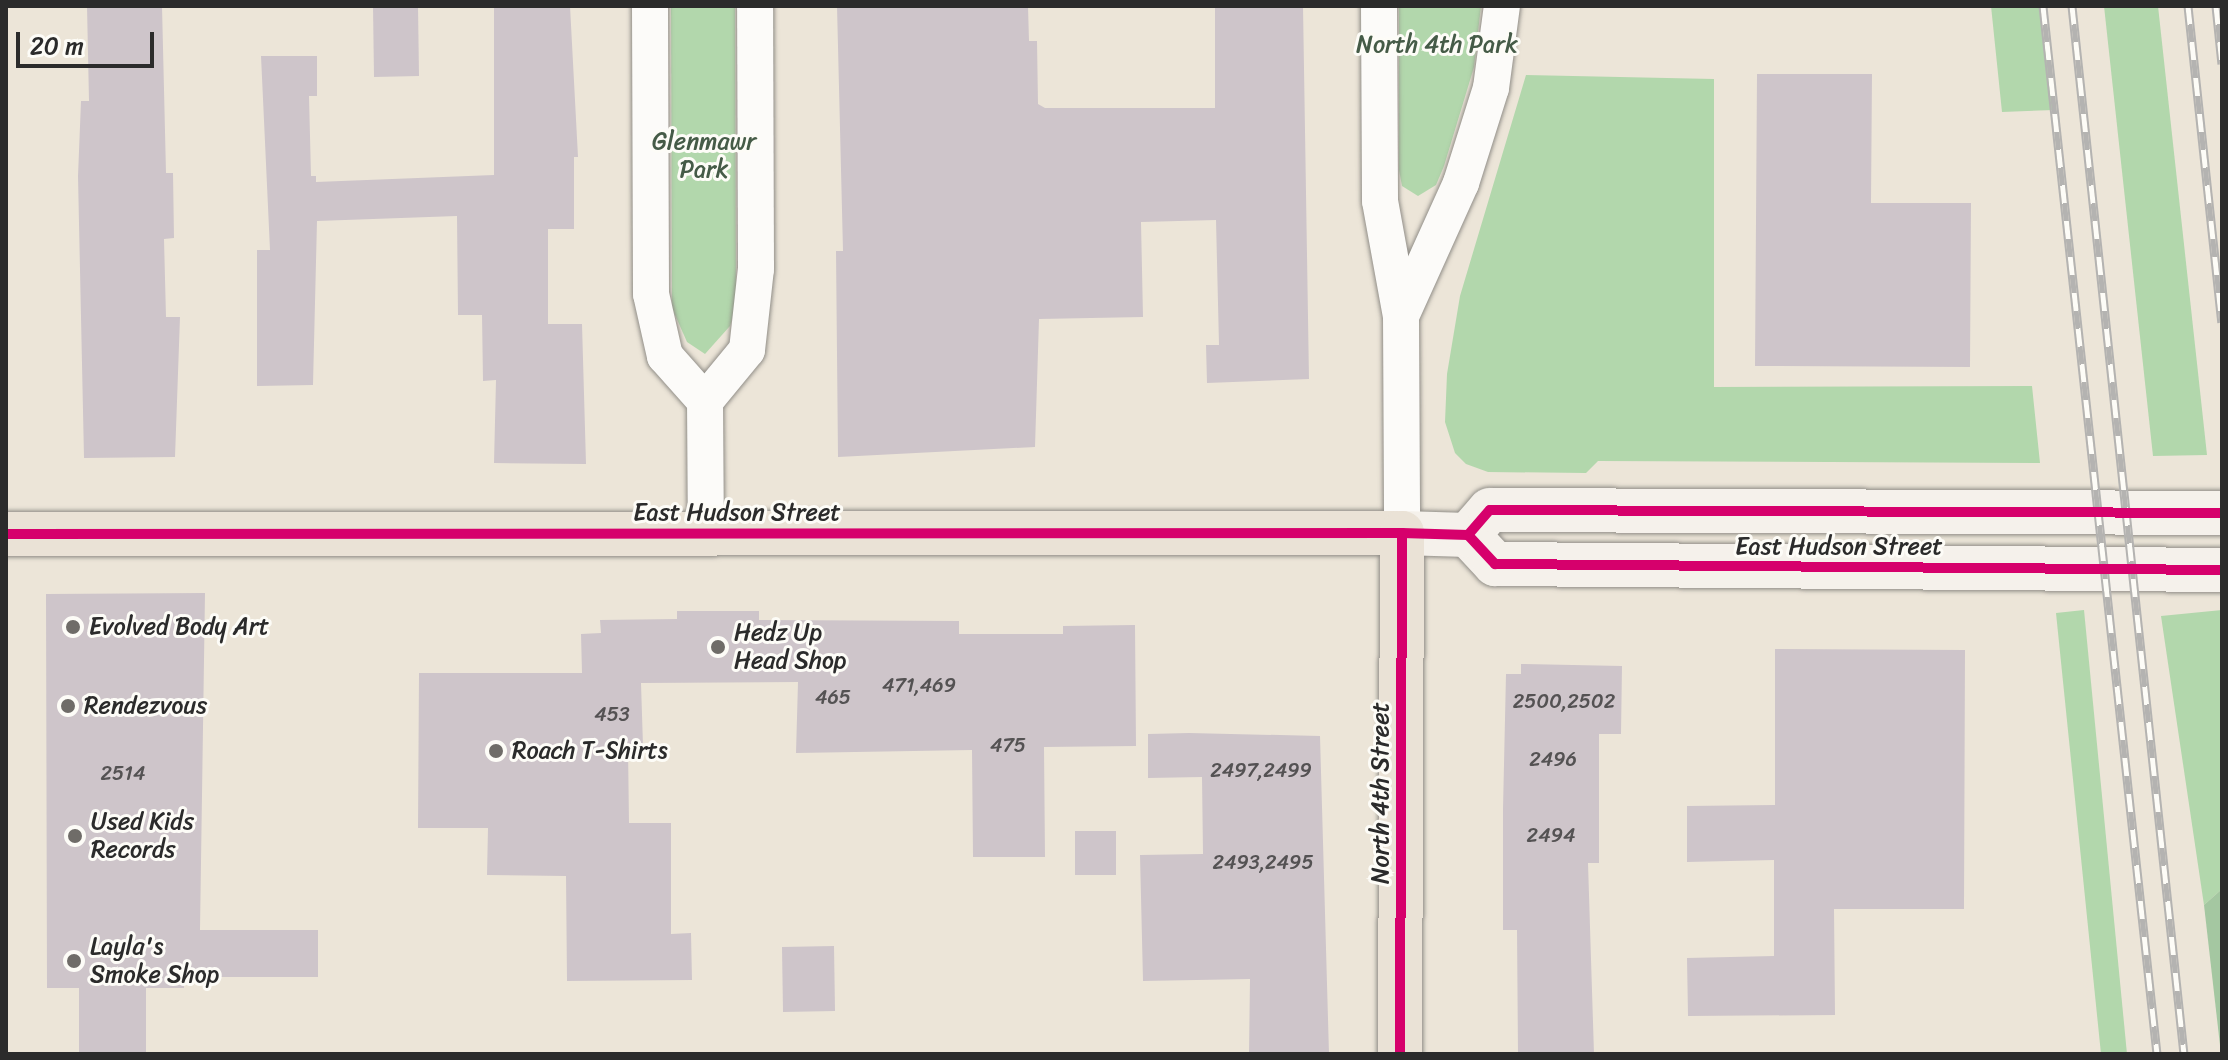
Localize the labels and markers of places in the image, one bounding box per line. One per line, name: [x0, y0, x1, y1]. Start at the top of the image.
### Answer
place label: Evolved Body Art: [89, 613, 270, 641]
marker: Evolved Body Art: [64, 618, 82, 636]
place label: Hedz Up Head Shop: [734, 619, 847, 675]
marker: Hedz Up Head Shop: [709, 638, 727, 656]
place label: Rendezvous: [84, 692, 207, 720]
marker: Rendezvous: [59, 697, 77, 715]
place label: Roach T-Shirts: [512, 737, 671, 765]
marker: Roach T-Shirts: [487, 742, 505, 760]
place label: Used Kids Records: [91, 808, 194, 864]
marker: Used Kids Records: [66, 827, 84, 845]
place label: Layla's Smoke Shop: [90, 933, 220, 989]
marker: Layla's Smoke Shop: [65, 952, 83, 970]

